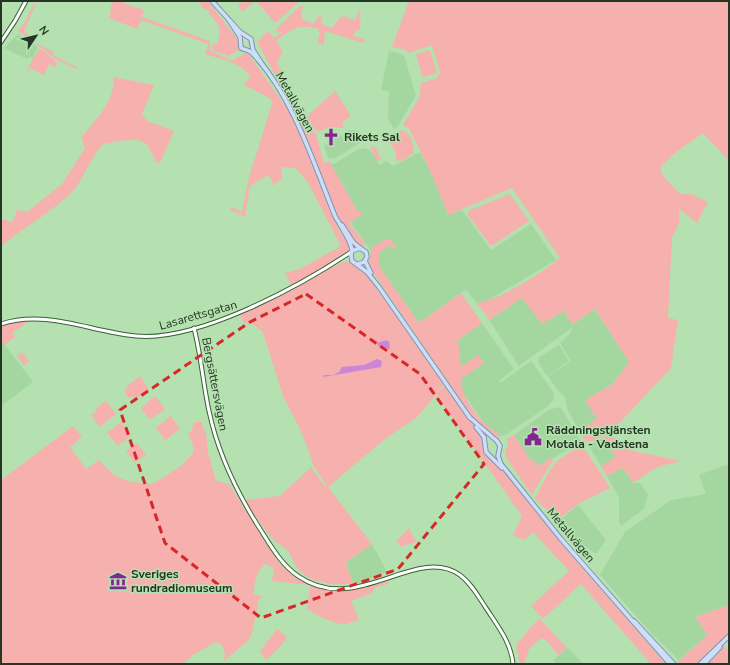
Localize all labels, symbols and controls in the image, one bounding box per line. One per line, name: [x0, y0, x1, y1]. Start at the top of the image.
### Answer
north arrow: [16, 16, 56, 56]
text: N: [35, 23, 52, 38]
street label: Metallvägen: [272, 69, 318, 135]
church icon: Rikets Sal: [321, 127, 341, 147]
place label: Rikets Sal: [344, 129, 400, 145]
street label: Lasarettsgatan: [157, 296, 239, 334]
street label: Bergsättersvägen: [198, 336, 232, 432]
place label: Räddningstjänsten Motala - Vadstena: [546, 422, 650, 452]
public building icon: Räddningstjänsten Motala - Vadstena: [523, 427, 543, 447]
street label: Metallvägen: [543, 504, 599, 566]
place label: Sveriges rundradiomuseum: [131, 566, 233, 596]
museum icon: Sveriges rundradiomuseum: [108, 571, 128, 591]

